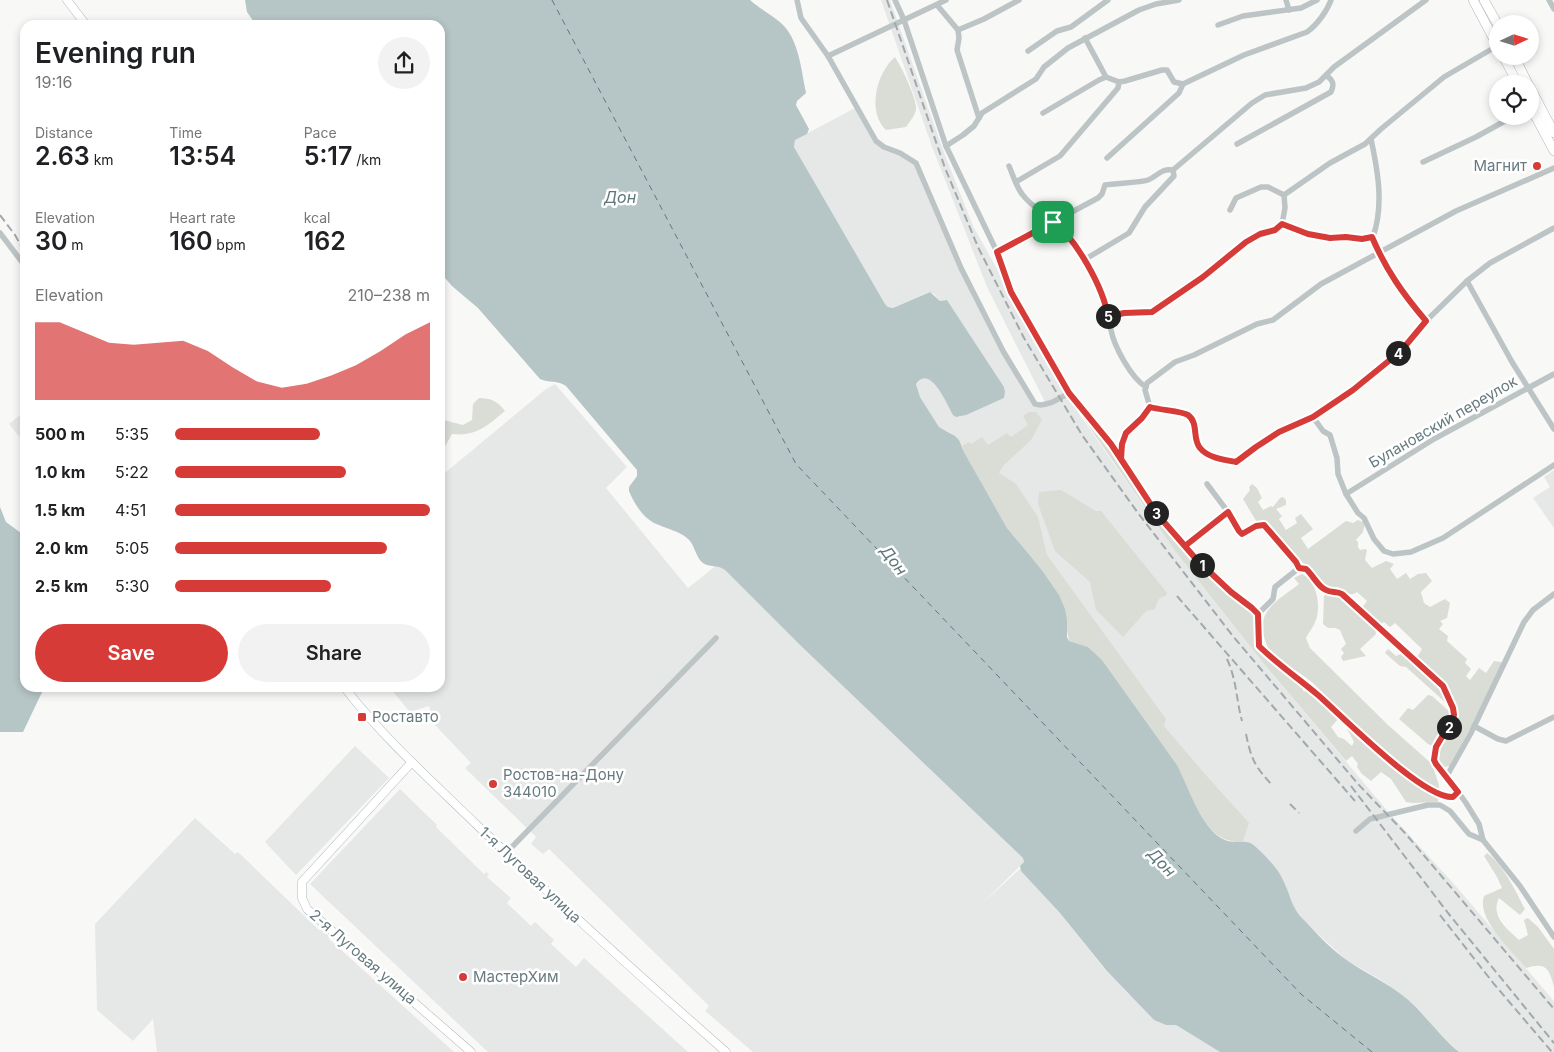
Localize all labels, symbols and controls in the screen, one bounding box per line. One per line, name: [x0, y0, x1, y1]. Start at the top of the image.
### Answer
north arrow: [1489, 15, 1539, 65]
map controls: [1489, 15, 1539, 125]
text: Evening run: [35, 36, 196, 70]
button: share: [378, 37, 430, 89]
text: 19:16: [35, 72, 72, 92]
button: locate: [1489, 75, 1539, 125]
text: Distance: [35, 124, 93, 141]
text: Time: [169, 124, 202, 141]
text: Pace: [304, 124, 337, 141]
text: 2.63: [35, 141, 90, 171]
text: 13:54: [169, 141, 236, 171]
text: 5:17: [304, 141, 352, 171]
text: km: [90, 151, 114, 168]
text: /km: [352, 151, 381, 168]
place label: Магнит: [1474, 156, 1527, 175]
marker: Магнит: [1531, 160, 1543, 172]
water label: Дон: [603, 187, 636, 207]
pin: [1032, 201, 1074, 243]
icon: arrive: [1039, 208, 1067, 236]
text: Elevation: [35, 209, 95, 226]
text: Heart rate: [169, 209, 236, 226]
text: kcal: [304, 209, 330, 226]
text: 30: [35, 226, 67, 256]
text: 160: [169, 226, 212, 256]
text: 162: [304, 226, 346, 256]
text: m: [67, 236, 84, 253]
text: bpm: [212, 236, 246, 253]
text: Elevation: [35, 285, 104, 305]
text: 210–238 m: [348, 285, 430, 305]
pin: 5: [1096, 304, 1120, 328]
text: 5: [1104, 308, 1113, 325]
pin: 4: [1386, 340, 1410, 366]
text: 4: [1394, 345, 1403, 362]
street label: Булановский переулок: [1365, 371, 1520, 472]
text: 500 m: [35, 424, 85, 444]
text: 5:35: [115, 424, 149, 444]
text: 1.0 km: [35, 462, 85, 482]
text: 5:22: [115, 462, 149, 482]
text: 1.5 km: [35, 500, 85, 520]
text: 4:51: [115, 500, 146, 520]
pin: 3: [1144, 500, 1168, 526]
text: 3: [1152, 505, 1161, 522]
text: 2.0 km: [35, 538, 88, 558]
text: 5:05: [115, 538, 149, 558]
water label: Дон: [876, 540, 912, 579]
pin: 1: [1190, 552, 1214, 578]
text: 1: [1199, 557, 1206, 574]
text: 2.5 km: [35, 576, 88, 596]
text: 5:30: [115, 576, 149, 596]
button: Save: [35, 624, 228, 682]
button: Share: [238, 624, 430, 682]
place label: Роставто: [372, 707, 439, 726]
marker: Роставто: [356, 711, 368, 723]
pin: 2: [1436, 714, 1462, 740]
text: 2: [1445, 719, 1454, 736]
place label: Ростов-на-Дону 344010: [503, 765, 625, 801]
marker: Ростов-на-Дону 344010: [487, 778, 499, 790]
street label: 1-я Луговая улица: [475, 822, 585, 927]
water label: Дон: [1143, 843, 1180, 881]
street label: 2-я Луговая улица: [306, 905, 421, 1008]
place label: МастерХим: [473, 967, 558, 986]
marker: МастерХим: [457, 971, 469, 983]

